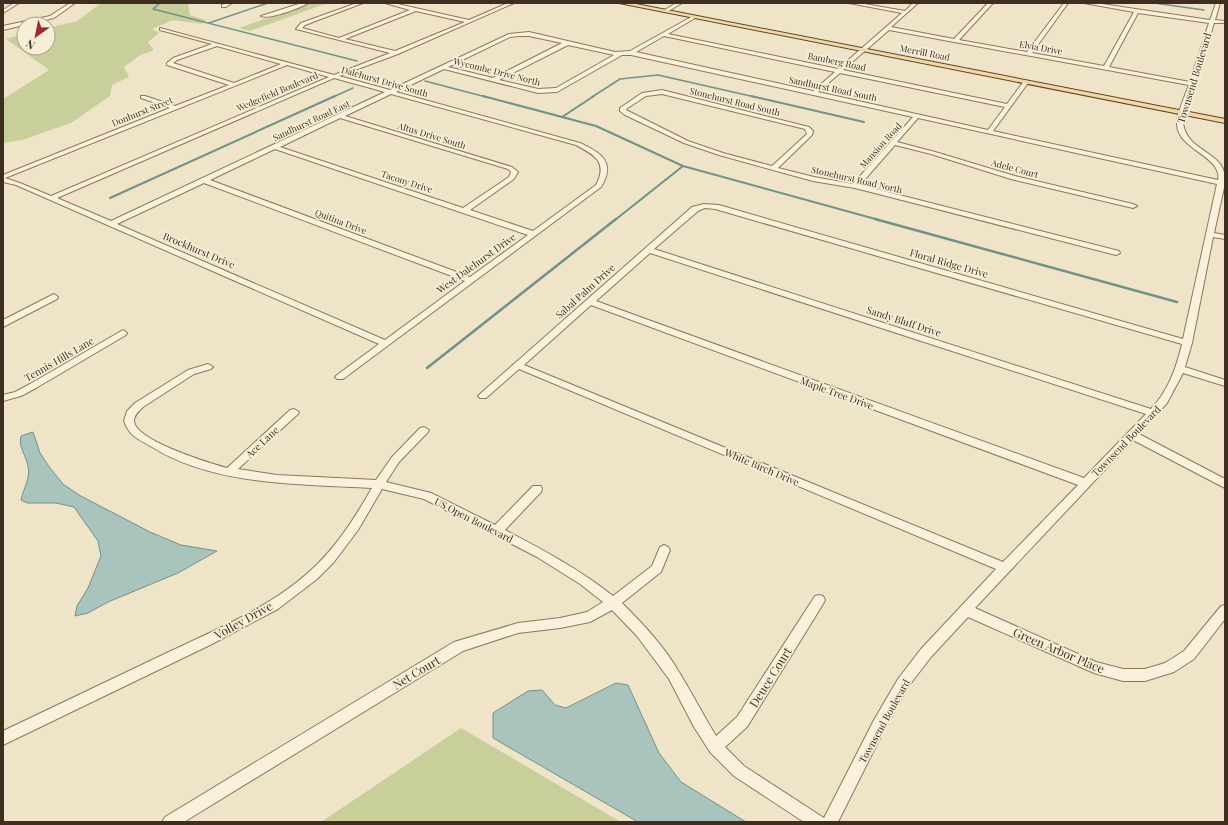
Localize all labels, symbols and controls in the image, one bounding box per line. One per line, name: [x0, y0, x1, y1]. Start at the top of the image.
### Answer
north arrow: [16, 16, 56, 56]
street label: Townsend Boulevard: [1174, 31, 1214, 125]
text: N: [23, 36, 38, 53]
street label: Elvia Drive: [1018, 37, 1064, 57]
street label: Merrill Road: [899, 41, 952, 63]
street label: Bamberg Road: [807, 49, 868, 73]
street label: Wycombe Drive North: [451, 54, 543, 88]
street label: Dalehurst Drive South: [340, 63, 430, 99]
street label: Wedgefield Boulevard: [234, 68, 320, 114]
street label: Sandhurst Road South: [788, 73, 879, 103]
street label: Stonehurst Road South: [688, 84, 782, 118]
street label: Donhurst Street: [110, 93, 175, 129]
street label: Sandhurst Road East: [271, 97, 352, 143]
street label: Altus Drive South: [395, 119, 468, 151]
street label: Mansion Road: [856, 119, 904, 170]
street label: Adele Court: [989, 156, 1041, 180]
street label: Stonehurst Road North: [810, 163, 904, 195]
street label: Tacony Drive: [380, 167, 435, 195]
street label: Quitina Drive: [313, 206, 369, 237]
street label: Brockhurst Drive: [161, 229, 237, 271]
street label: West Dalehurst Drive: [433, 230, 518, 297]
street label: Floral Ridge Drive: [908, 245, 990, 281]
street label: Sabal Palm Drive: [552, 260, 618, 322]
street label: Sandy Bluff Drive: [865, 302, 943, 340]
street label: Tennis Hills Lane: [22, 334, 96, 384]
street label: Maple Tree Drive: [798, 373, 876, 413]
street label: Townsend Boulevard: [1088, 402, 1164, 480]
street label: Ace Lane: [242, 423, 282, 462]
street label: White Birch Drive: [722, 445, 802, 489]
street label: US Open Boulevard: [432, 494, 516, 546]
street label: Volley Drive: [210, 597, 275, 643]
street label: Green Arbor Place: [1011, 624, 1107, 676]
street label: Deuce Court: [745, 643, 795, 710]
street label: Net Court: [389, 651, 443, 692]
street label: Townsend Boulevard: [855, 676, 913, 765]

